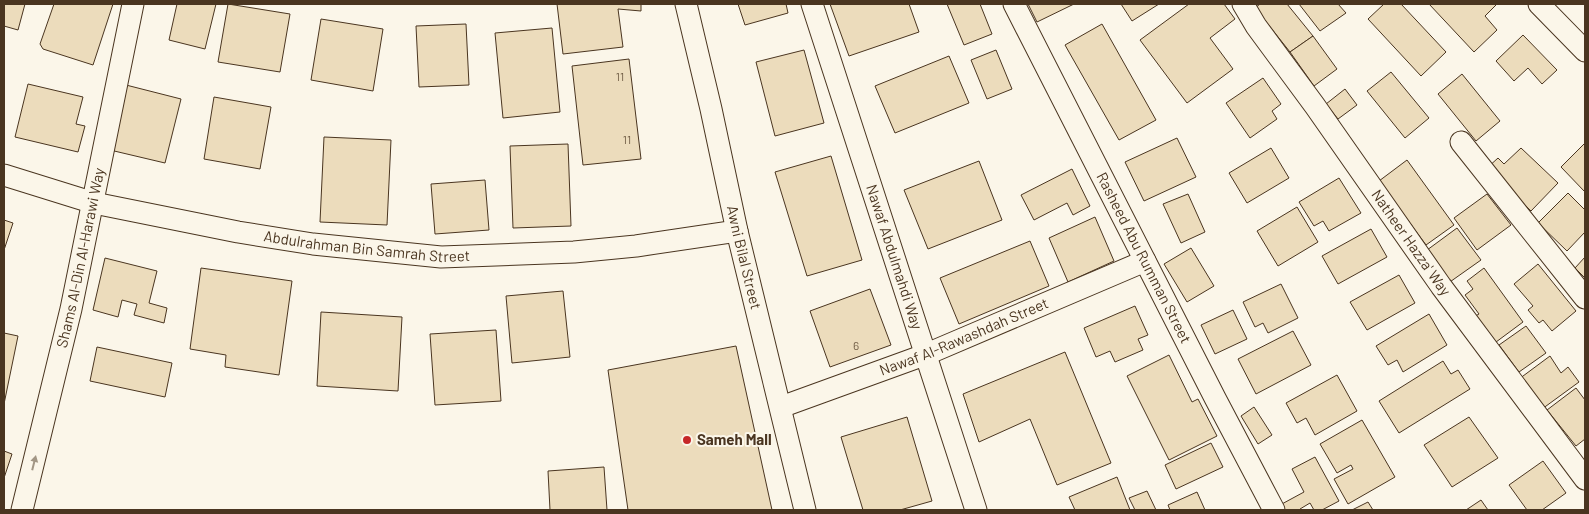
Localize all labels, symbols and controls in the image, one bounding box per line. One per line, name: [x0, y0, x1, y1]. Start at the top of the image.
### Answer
house number: 11: [616, 69, 624, 83]
house number: 11: [623, 132, 631, 146]
street label: Shams Al-Din Al-Harawi Way: [52, 166, 108, 349]
street label: Rasheed Abu Rumman Street: [1093, 169, 1195, 346]
street label: Nawaf Abdulmahdi Way: [863, 182, 927, 332]
street label: Natheer Hazza' Way: [1368, 186, 1455, 299]
street label: Awni Bilal Street: [724, 204, 766, 311]
street label: Abdulrahman Bin Samrah Street: [262, 226, 470, 265]
street label: Nawaf Al-Rawashdah Street: [877, 293, 1051, 379]
house number: 6: [853, 338, 859, 352]
place label: Sameh Mall: [697, 430, 772, 448]
marker: Sameh Mall: [681, 434, 693, 446]
one-way arrow: [31, 455, 39, 470]

